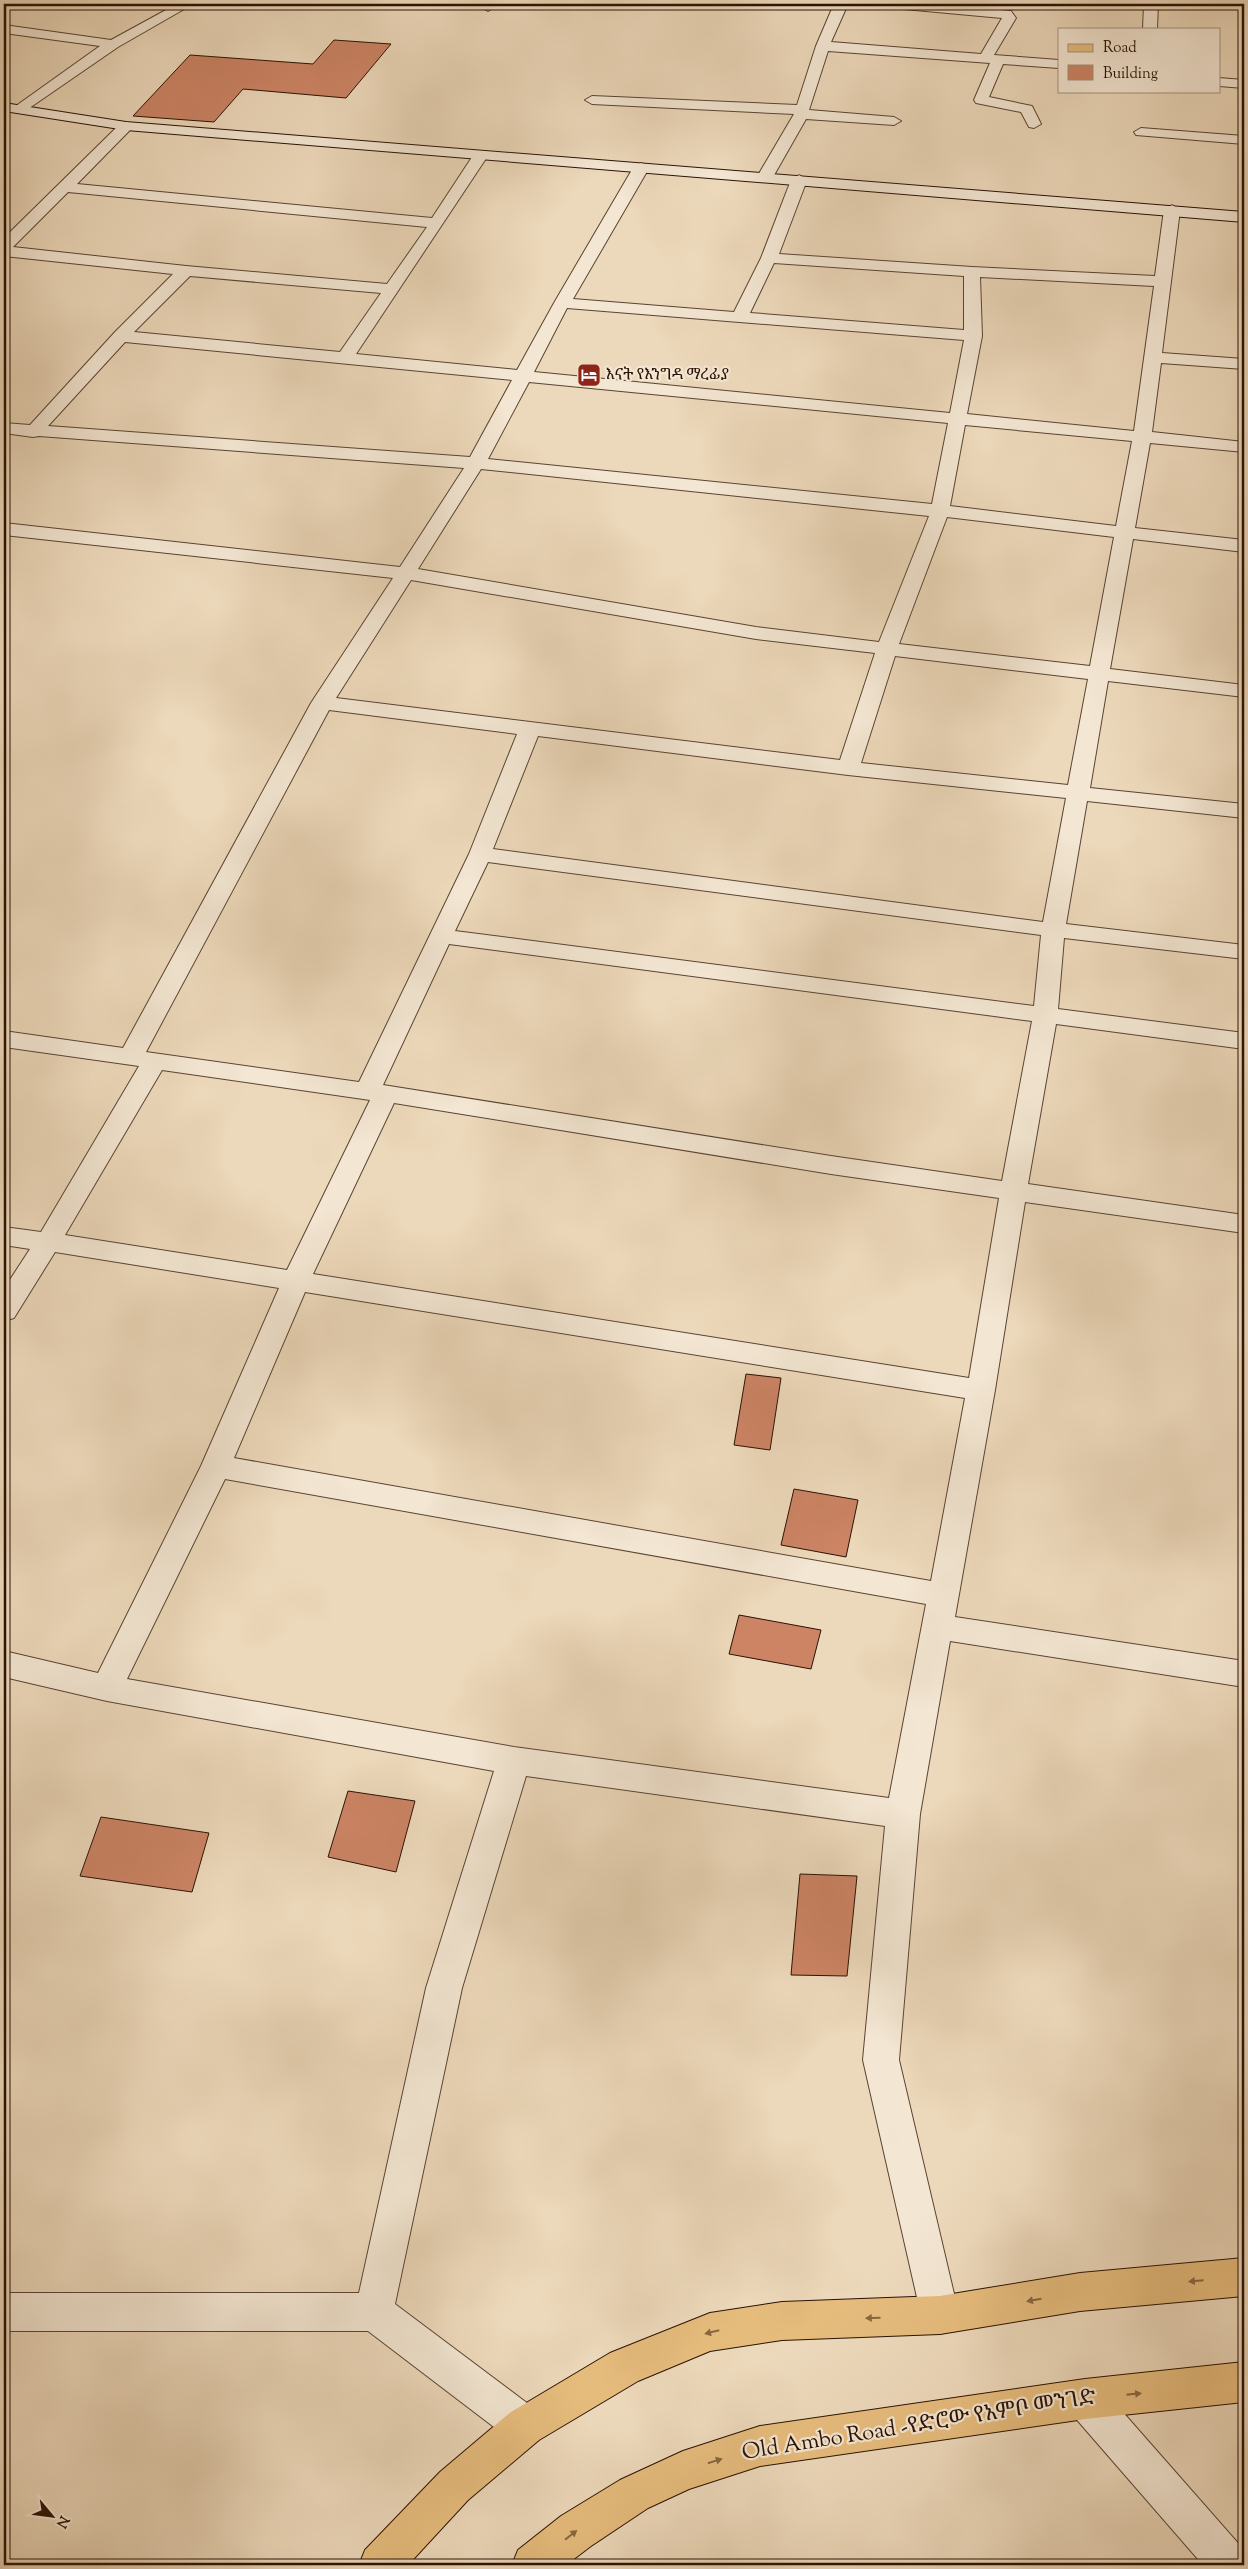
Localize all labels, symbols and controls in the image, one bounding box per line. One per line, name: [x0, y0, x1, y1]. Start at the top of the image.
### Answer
legend: [1058, 28, 1220, 92]
text: Road: [1103, 38, 1137, 59]
text: Building: [1103, 64, 1158, 85]
hotel icon: እናት የእንግዳ ማረፊያ: [576, 362, 602, 388]
place label: እናት የእንግዳ ማረፊያ: [606, 364, 729, 387]
one-way arrow: [1187, 2277, 1203, 2285]
one-way arrow: [1026, 2296, 1042, 2304]
one-way arrow: [865, 2314, 881, 2322]
one-way arrow: [704, 2329, 719, 2337]
street label: Old Ambo Road -የድሮው የአምቦ መንገድ: [740, 2382, 1099, 2470]
one-way arrow: [1126, 2390, 1142, 2398]
one-way arrow: [708, 2457, 723, 2465]
north arrow: [28, 2492, 78, 2542]
text: N: [50, 2512, 73, 2531]
one-way arrow: [565, 2530, 578, 2540]

